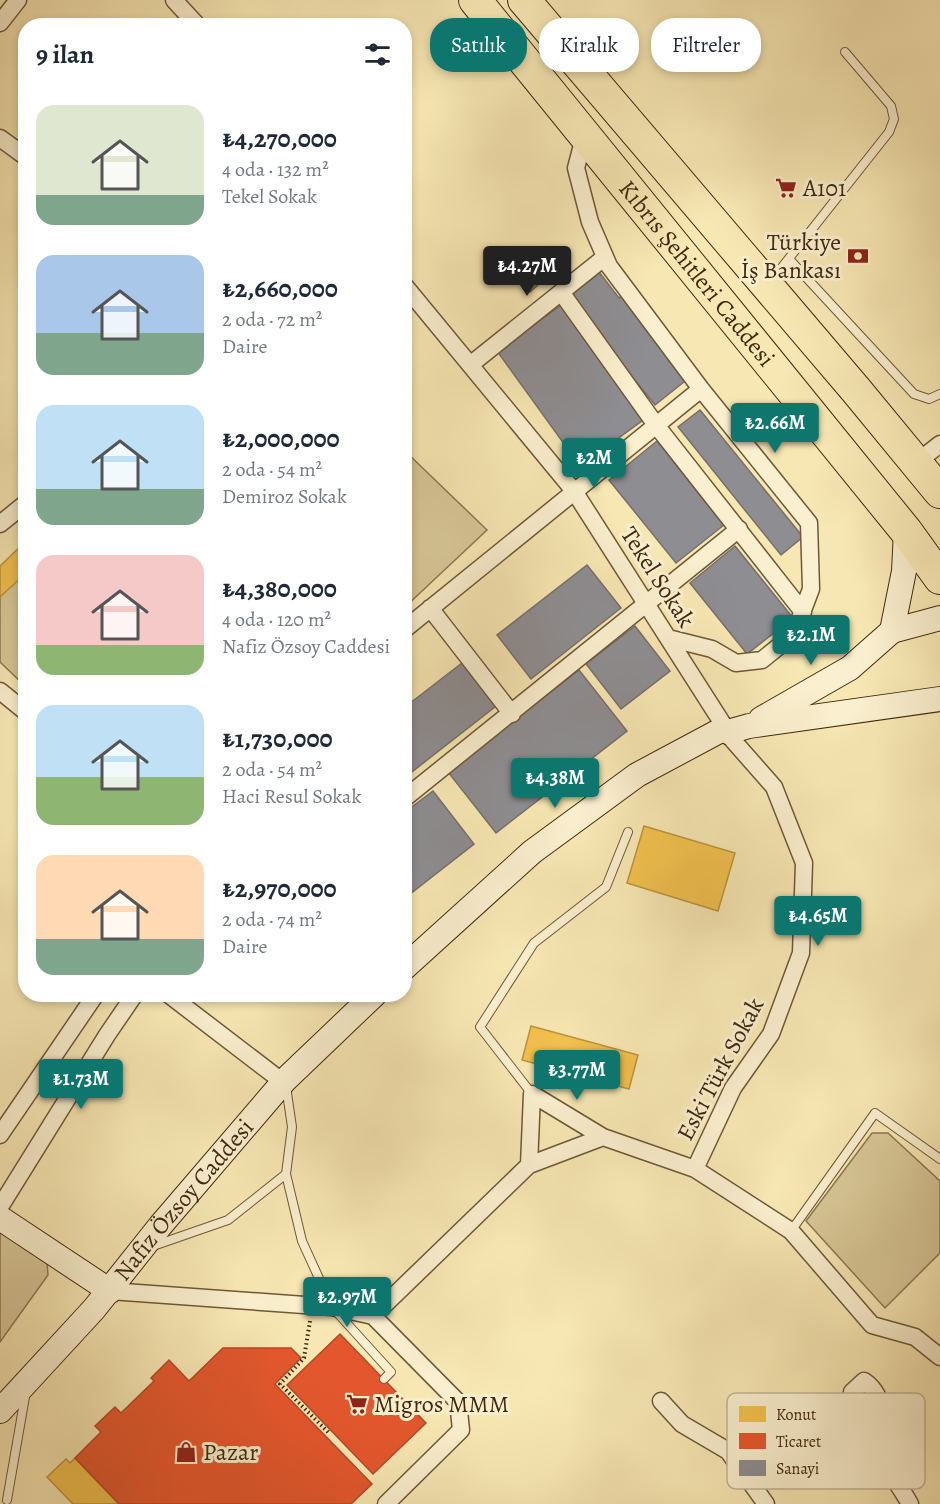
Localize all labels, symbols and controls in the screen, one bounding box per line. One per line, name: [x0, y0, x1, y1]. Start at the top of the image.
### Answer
chip: Satılık: [430, 18, 527, 72]
chip: Kiralık: [539, 18, 639, 72]
chip: Filtreler: [651, 18, 761, 72]
text: 9 ilan: [36, 37, 94, 72]
icon: filters: [361, 38, 394, 71]
text: ₺4,270,000: [222, 121, 337, 156]
icon: home: [84, 129, 156, 201]
text: 4 oda · 132 m²: [222, 156, 329, 183]
place label: A101: [802, 172, 846, 204]
street label: Kıbrıs Şehitleri Caddesi: [611, 173, 782, 373]
supermarket icon: A101: [774, 176, 798, 200]
text: Tekel Sokak: [222, 183, 317, 210]
place label: Türkiye İş Bankası: [741, 226, 841, 286]
bank icon: Türkiye İş Bankası: [846, 244, 870, 268]
pin: ₺4.27M: [478, 246, 576, 297]
text: ₺4.27M: [497, 252, 557, 279]
text: ₺2,660,000: [222, 271, 338, 306]
icon: home: [84, 279, 156, 351]
text: 2 oda · 72 m²: [222, 306, 322, 333]
text: Daire: [222, 333, 267, 360]
pin: ₺2.66M: [726, 403, 824, 454]
text: ₺2.66M: [745, 409, 805, 436]
text: ₺2,000,000: [222, 421, 340, 456]
icon: home: [84, 429, 156, 501]
pin: ₺2M: [565, 438, 623, 489]
text: ₺2M: [576, 444, 612, 471]
text: 2 oda · 54 m²: [222, 456, 322, 483]
text: Demiroz Sokak: [222, 483, 347, 510]
street label: Tekel Sokak: [614, 520, 702, 634]
text: ₺4,380,000: [222, 571, 337, 606]
icon: home: [84, 579, 156, 651]
text: 4 oda · 120 m²: [222, 606, 331, 633]
pin: ₺2.1M: [769, 615, 853, 666]
text: ₺2.1M: [787, 621, 835, 648]
text: Nafiz Özsoy Caddesi: [222, 633, 390, 660]
text: ₺1,730,000: [222, 721, 333, 756]
icon: home: [84, 729, 156, 801]
text: 2 oda · 54 m²: [222, 756, 322, 783]
pin: ₺4.38M: [506, 758, 604, 809]
text: ₺4.38M: [525, 764, 585, 791]
text: Haci Resul Sokak: [222, 783, 361, 810]
text: ₺2,970,000: [222, 871, 337, 906]
icon: home: [84, 879, 156, 951]
pin: ₺4.65M: [769, 896, 867, 947]
text: ₺4.65M: [788, 902, 848, 929]
text: 2 oda · 74 m²: [222, 906, 322, 933]
text: Daire: [222, 933, 267, 960]
street label: Eski Türk Sokak: [669, 992, 771, 1146]
pin: ₺3.77M: [528, 1050, 626, 1101]
text: ₺3.77M: [548, 1056, 606, 1083]
pin: ₺1.73M: [32, 1059, 130, 1110]
text: ₺1.73M: [53, 1065, 109, 1092]
street label: Nafiz Özsoy Caddesi: [107, 1112, 261, 1287]
pin: ₺2.97M: [298, 1277, 396, 1328]
text: ₺2.97M: [317, 1283, 377, 1310]
place label: Migros MMM: [374, 1388, 509, 1420]
supermarket icon: Migros MMM: [345, 1392, 369, 1416]
legend: [727, 1393, 925, 1489]
text: Konut: [776, 1404, 816, 1426]
text: Ticaret: [776, 1431, 821, 1453]
place label: Pazar: [203, 1436, 258, 1468]
shop icon: Pazar: [174, 1440, 198, 1464]
text: Sanayi: [776, 1458, 819, 1480]

